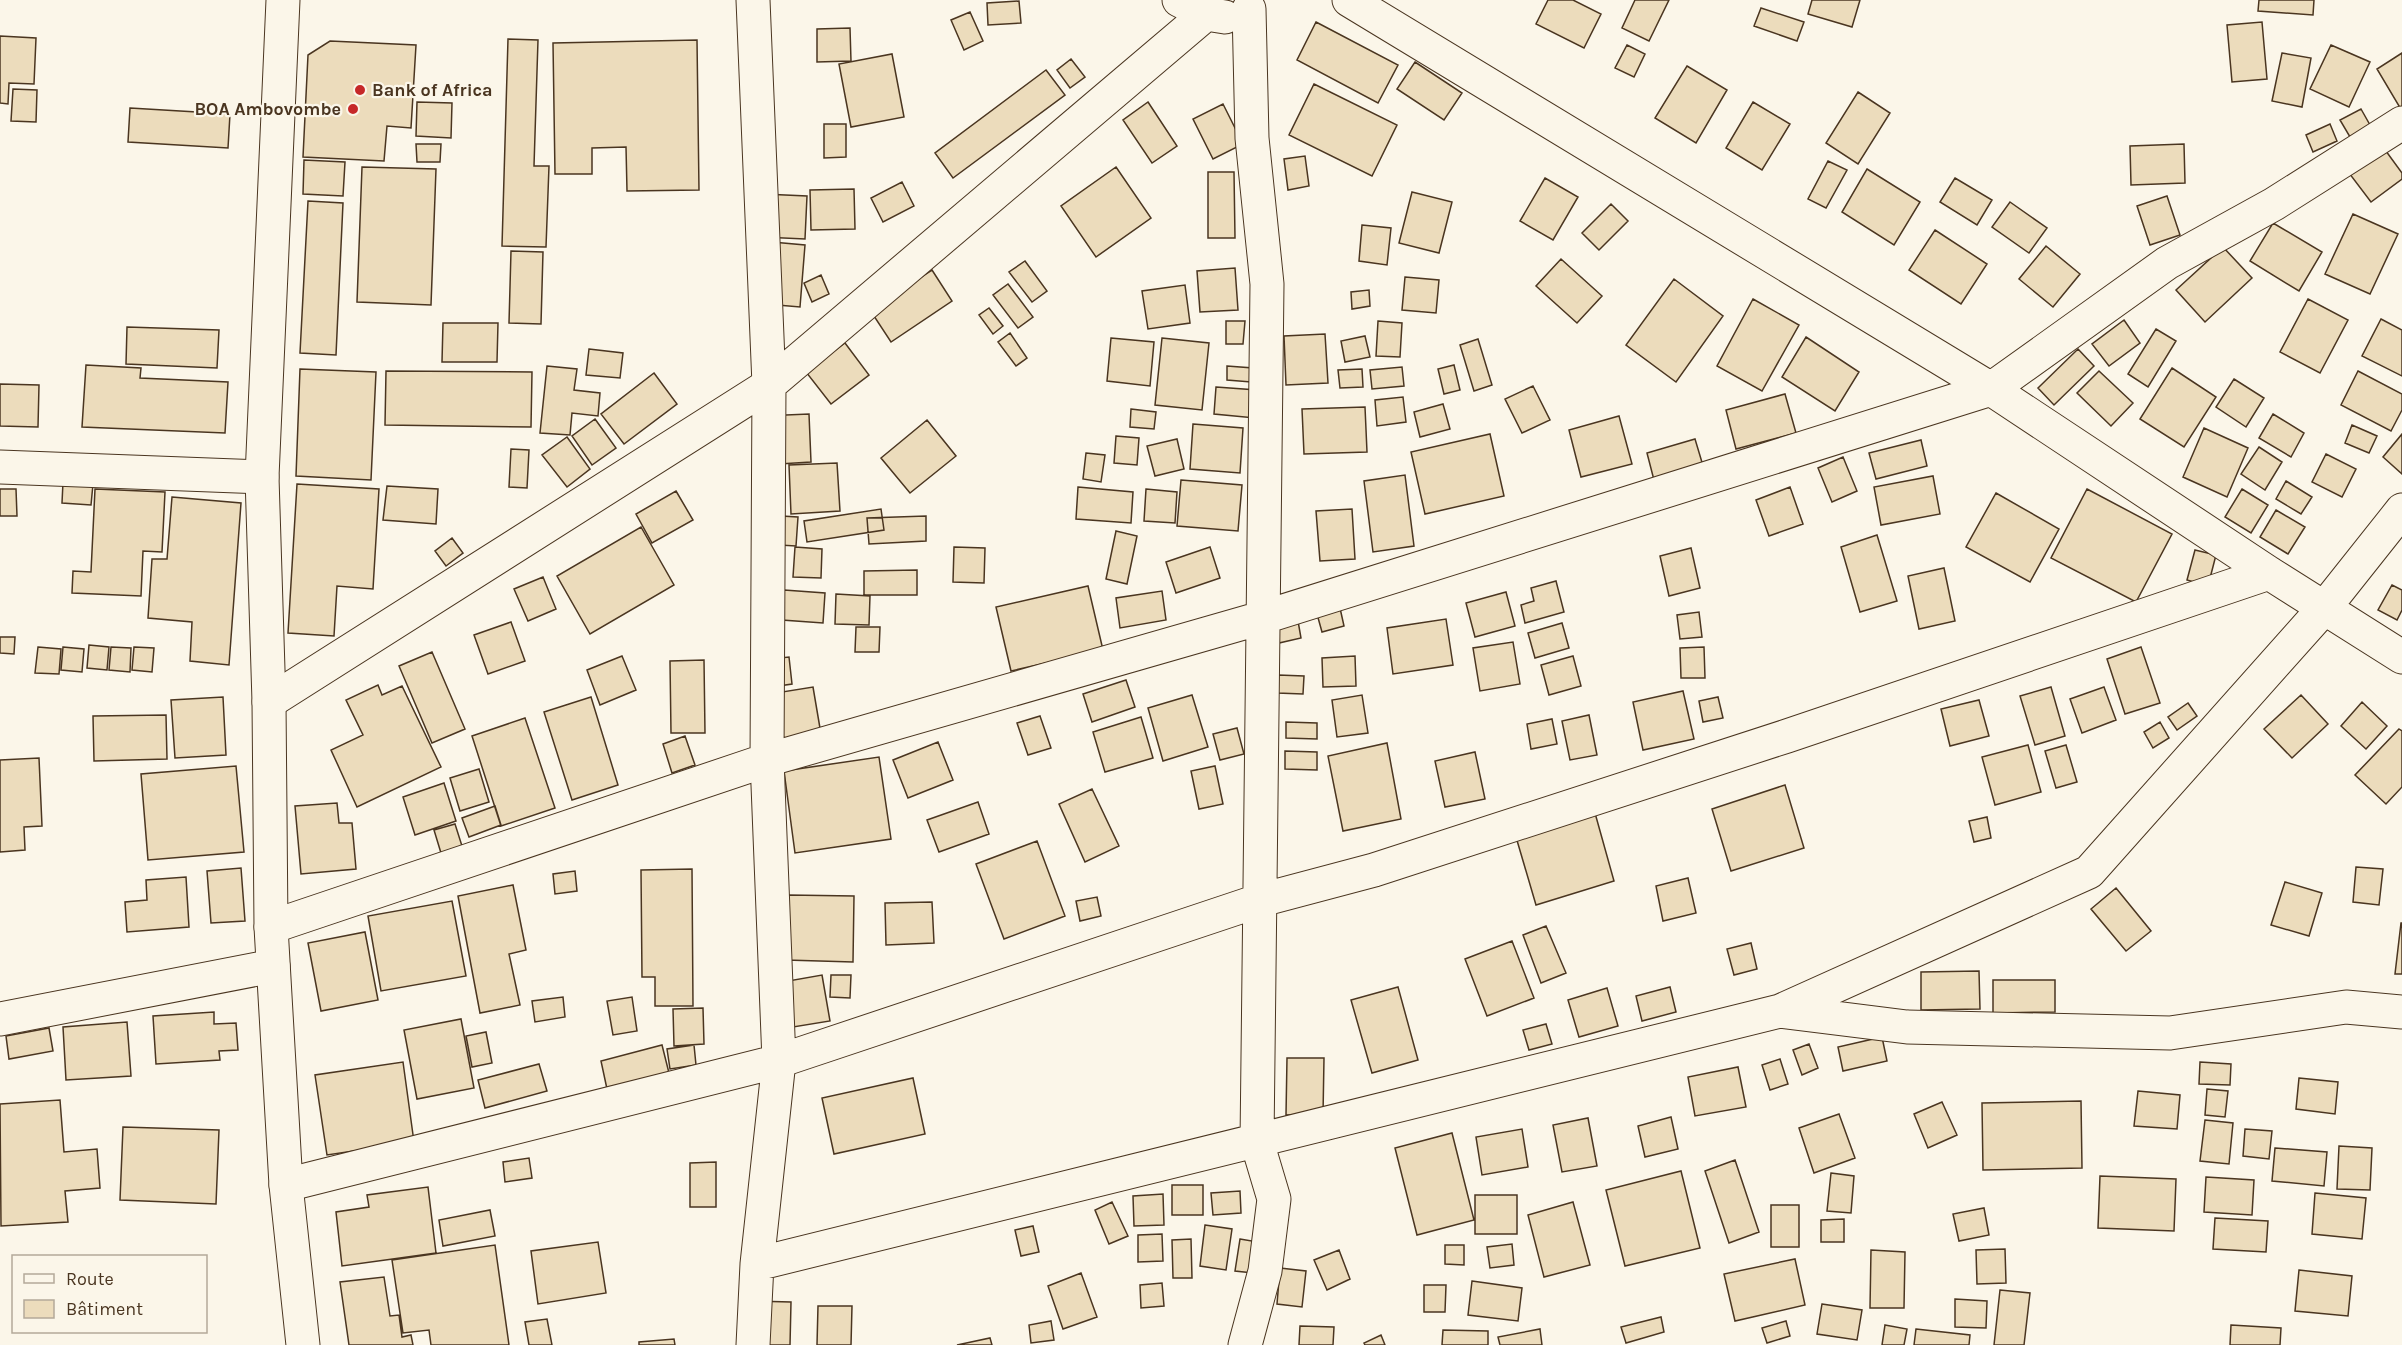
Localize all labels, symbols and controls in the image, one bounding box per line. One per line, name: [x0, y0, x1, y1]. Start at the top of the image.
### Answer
place label: Bank of Africa: [372, 79, 493, 101]
marker: Bank of Africa: [353, 83, 367, 97]
place label: BOA Ambovombe: [194, 98, 341, 120]
marker: BOA Ambovombe: [346, 102, 360, 116]
legend: [12, 1255, 207, 1333]
text: Route: [66, 1268, 114, 1290]
text: Bâtiment: [66, 1298, 143, 1320]

